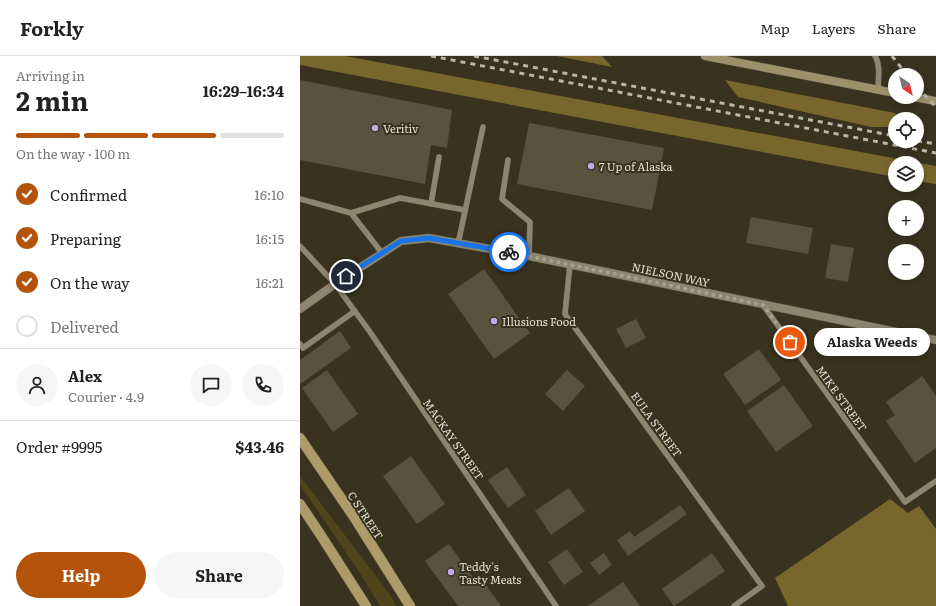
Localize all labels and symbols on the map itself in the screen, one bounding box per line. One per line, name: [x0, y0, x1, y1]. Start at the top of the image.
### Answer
north arrow: [888, 68, 924, 104]
place label: Veritiv: [383, 120, 419, 136]
marker: Veritiv: [370, 123, 380, 133]
place label: 7 Up of Alaska: [599, 158, 673, 174]
marker: 7 Up of Alaska: [586, 161, 596, 171]
courier: [489, 232, 529, 272]
street label: NIELSON WAY: [630, 258, 712, 290]
pin: [329, 259, 363, 293]
place label: Illusions Food: [502, 313, 576, 329]
marker: Illusions Food: [489, 316, 499, 326]
pin: [773, 325, 807, 359]
callout: Alaska Weeds: [814, 328, 930, 356]
street label: MIKE STREET: [813, 362, 871, 434]
street label: EULA STREET: [628, 388, 686, 460]
street label: MACKAY STREET: [420, 395, 488, 483]
street label: C STREET: [345, 488, 387, 542]
place label: Teddy's Tasty Meats: [459, 558, 521, 587]
marker: Teddy's Tasty Meats: [446, 567, 456, 577]

